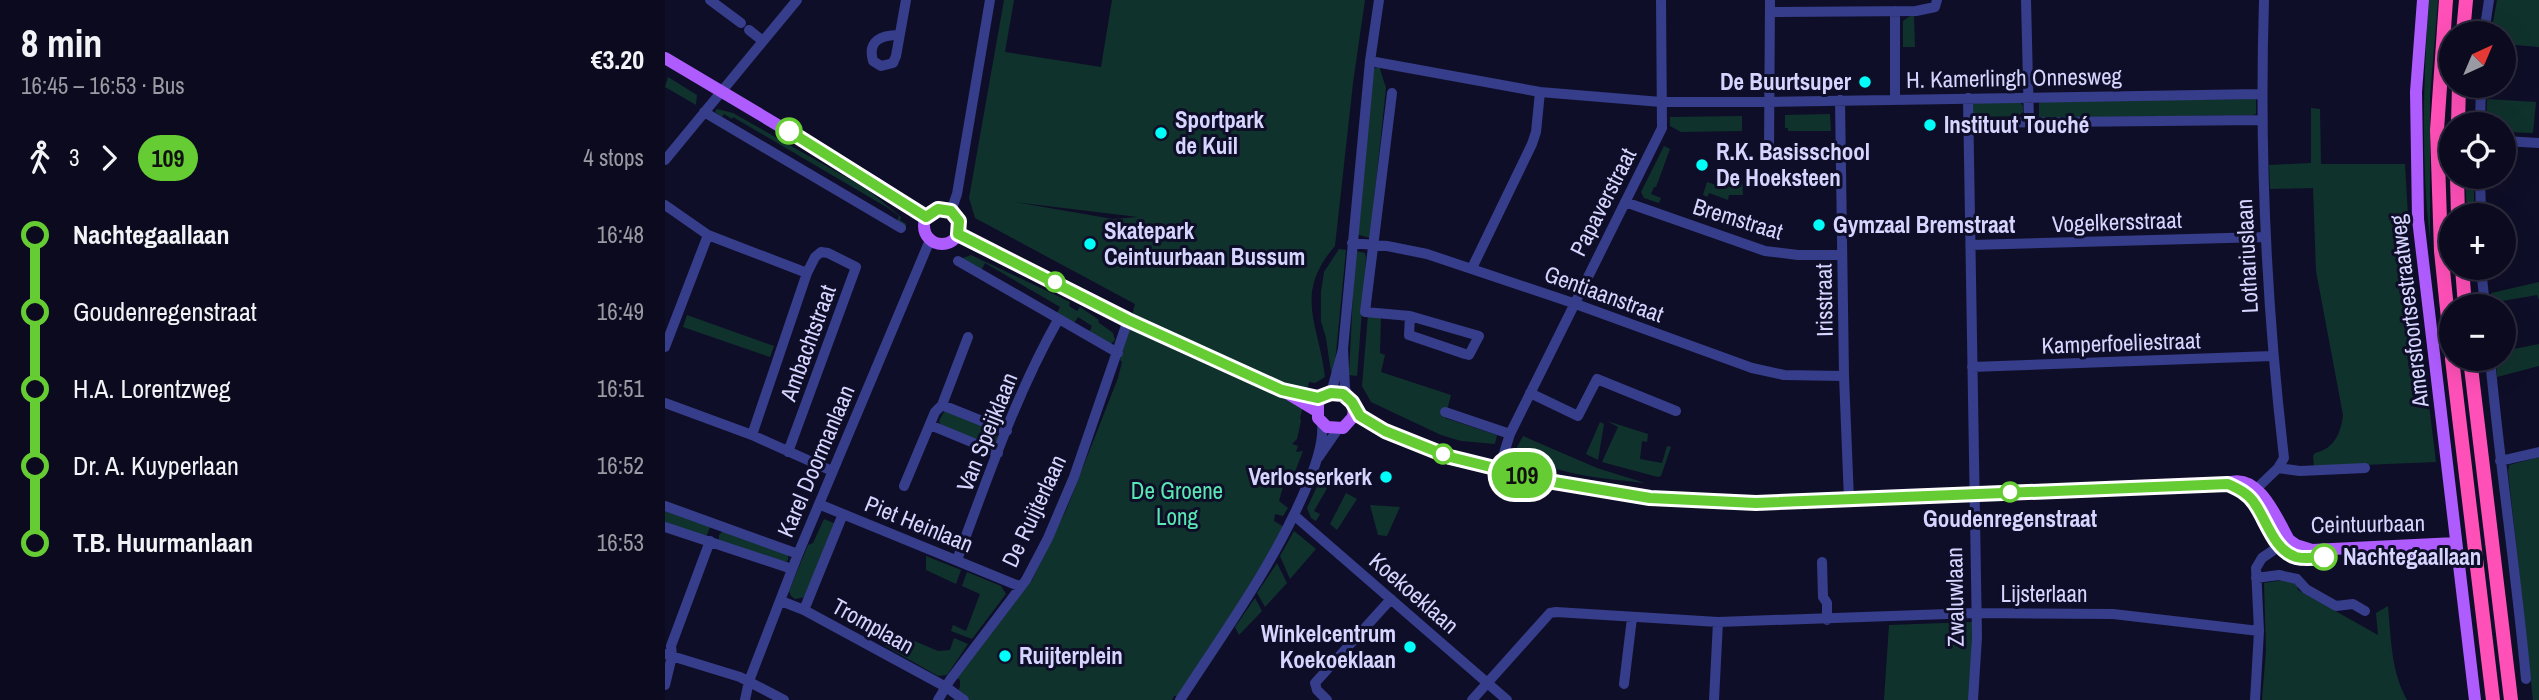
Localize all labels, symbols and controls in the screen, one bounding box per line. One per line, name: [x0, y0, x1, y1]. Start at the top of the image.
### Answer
text: 8 min: [21, 18, 102, 69]
north arrow: [2439, 21, 2517, 98]
map controls: [2439, 21, 2516, 371]
text: €3.20: [591, 42, 644, 77]
street label: H. Kamerlingh Onnesweg: [1906, 60, 2123, 95]
place label: De Buurtsuper: [1720, 66, 1852, 97]
text: 16:45 – 16:53 · Bus: [21, 70, 185, 101]
marker: De Buurtsuper: [1857, 74, 1873, 90]
place label: Sportpark de Kuil: [1175, 104, 1265, 161]
place label: Instituut Touché: [1944, 109, 2089, 140]
button: locate: [2439, 112, 2516, 189]
marker: Instituut Touché: [1922, 117, 1938, 133]
unlabelled marker: [776, 118, 802, 144]
marker: Sportpark de Kuil: [1153, 125, 1169, 141]
place label: R.K. Basisschool De Hoeksteen: [1716, 136, 1870, 193]
icon: walk: [21, 139, 59, 177]
icon: forward: [90, 139, 128, 177]
text: 3: [69, 142, 80, 173]
text: 109: [152, 142, 184, 174]
text: 4 stops: [583, 142, 644, 173]
street label: Papaverstraat: [1562, 142, 1643, 261]
marker: R.K. Basisschool De Hoeksteen: [1694, 157, 1710, 173]
street label: Bremstraat: [1690, 190, 1787, 247]
street label: Lothariuslaan: [2228, 198, 2265, 314]
button: +: [2439, 203, 2516, 280]
street label: Vogelkersstraat: [2051, 204, 2182, 239]
place label: Gymzaal Bremstraat: [1833, 209, 2015, 240]
street label: Amersfoortsestraatweg: [2381, 212, 2436, 410]
place label: Skatepark Ceintuurbaan Bussum: [1104, 215, 1305, 272]
text: Nachtegaallaan: [73, 217, 229, 252]
marker: Gymzaal Bremstraat: [1811, 217, 1827, 233]
text: 16:48: [597, 219, 644, 250]
marker: Skatepark Ceintuurbaan Bussum: [1082, 236, 1098, 252]
street label: Gentiaanstraat: [1540, 258, 1668, 329]
street label: Irisstraat: [1807, 263, 1840, 337]
unlabelled marker: [1045, 272, 1065, 292]
street label: Ambachtstraat: [772, 280, 843, 406]
text: Goudenregenstraat: [73, 294, 257, 329]
button: −: [2439, 294, 2516, 371]
text: 16:49: [597, 296, 644, 327]
street label: Kamperfoeliestraat: [2041, 324, 2201, 361]
street label: Van Speijklaan: [949, 368, 1024, 496]
text: H.A. Lorentzweg: [73, 371, 231, 406]
text: 16:51: [597, 373, 644, 404]
street label: Karel Doormanlaan: [770, 380, 862, 542]
unlabelled marker: [1433, 444, 1453, 464]
text: Dr. A. Kuyperlaan: [73, 448, 239, 483]
text: 16:52: [597, 450, 644, 481]
street label: De Ruijterlaan: [994, 450, 1073, 572]
line badge: 109: [1482, 452, 1562, 498]
text: 109: [1506, 459, 1538, 491]
place label: Verlosserkerk: [1249, 461, 1373, 492]
marker: Verlosserkerk: [1378, 469, 1394, 485]
park label: De Groene Long: [1131, 475, 1223, 532]
marker: Goudenregenstraat: [2000, 482, 2020, 502]
street label: Piet Heinlaan: [860, 488, 978, 559]
place label: Goudenregenstraat: [1923, 503, 2097, 534]
street label: Ceintuurbaan: [2311, 507, 2425, 540]
text: T.B. Huurmanlaan: [73, 525, 253, 560]
text: 16:53: [597, 527, 644, 558]
place label: Nachtegaallaan: [2343, 541, 2481, 572]
marker: Nachtegaallaan: [2311, 544, 2337, 570]
street label: Koekoeklaan: [1363, 545, 1466, 640]
street label: Zwaluwlaan: [1938, 547, 1971, 647]
street label: Lijsterlaan: [2000, 578, 2088, 609]
street label: Tromplaan: [827, 590, 920, 661]
place label: Winkelcentrum Koekoeklaan: [1261, 618, 1396, 675]
marker: Winkelcentrum Koekoeklaan: [1402, 639, 1418, 655]
place label: Ruijterplein: [1019, 640, 1123, 671]
marker: Ruijterplein: [997, 648, 1013, 664]

